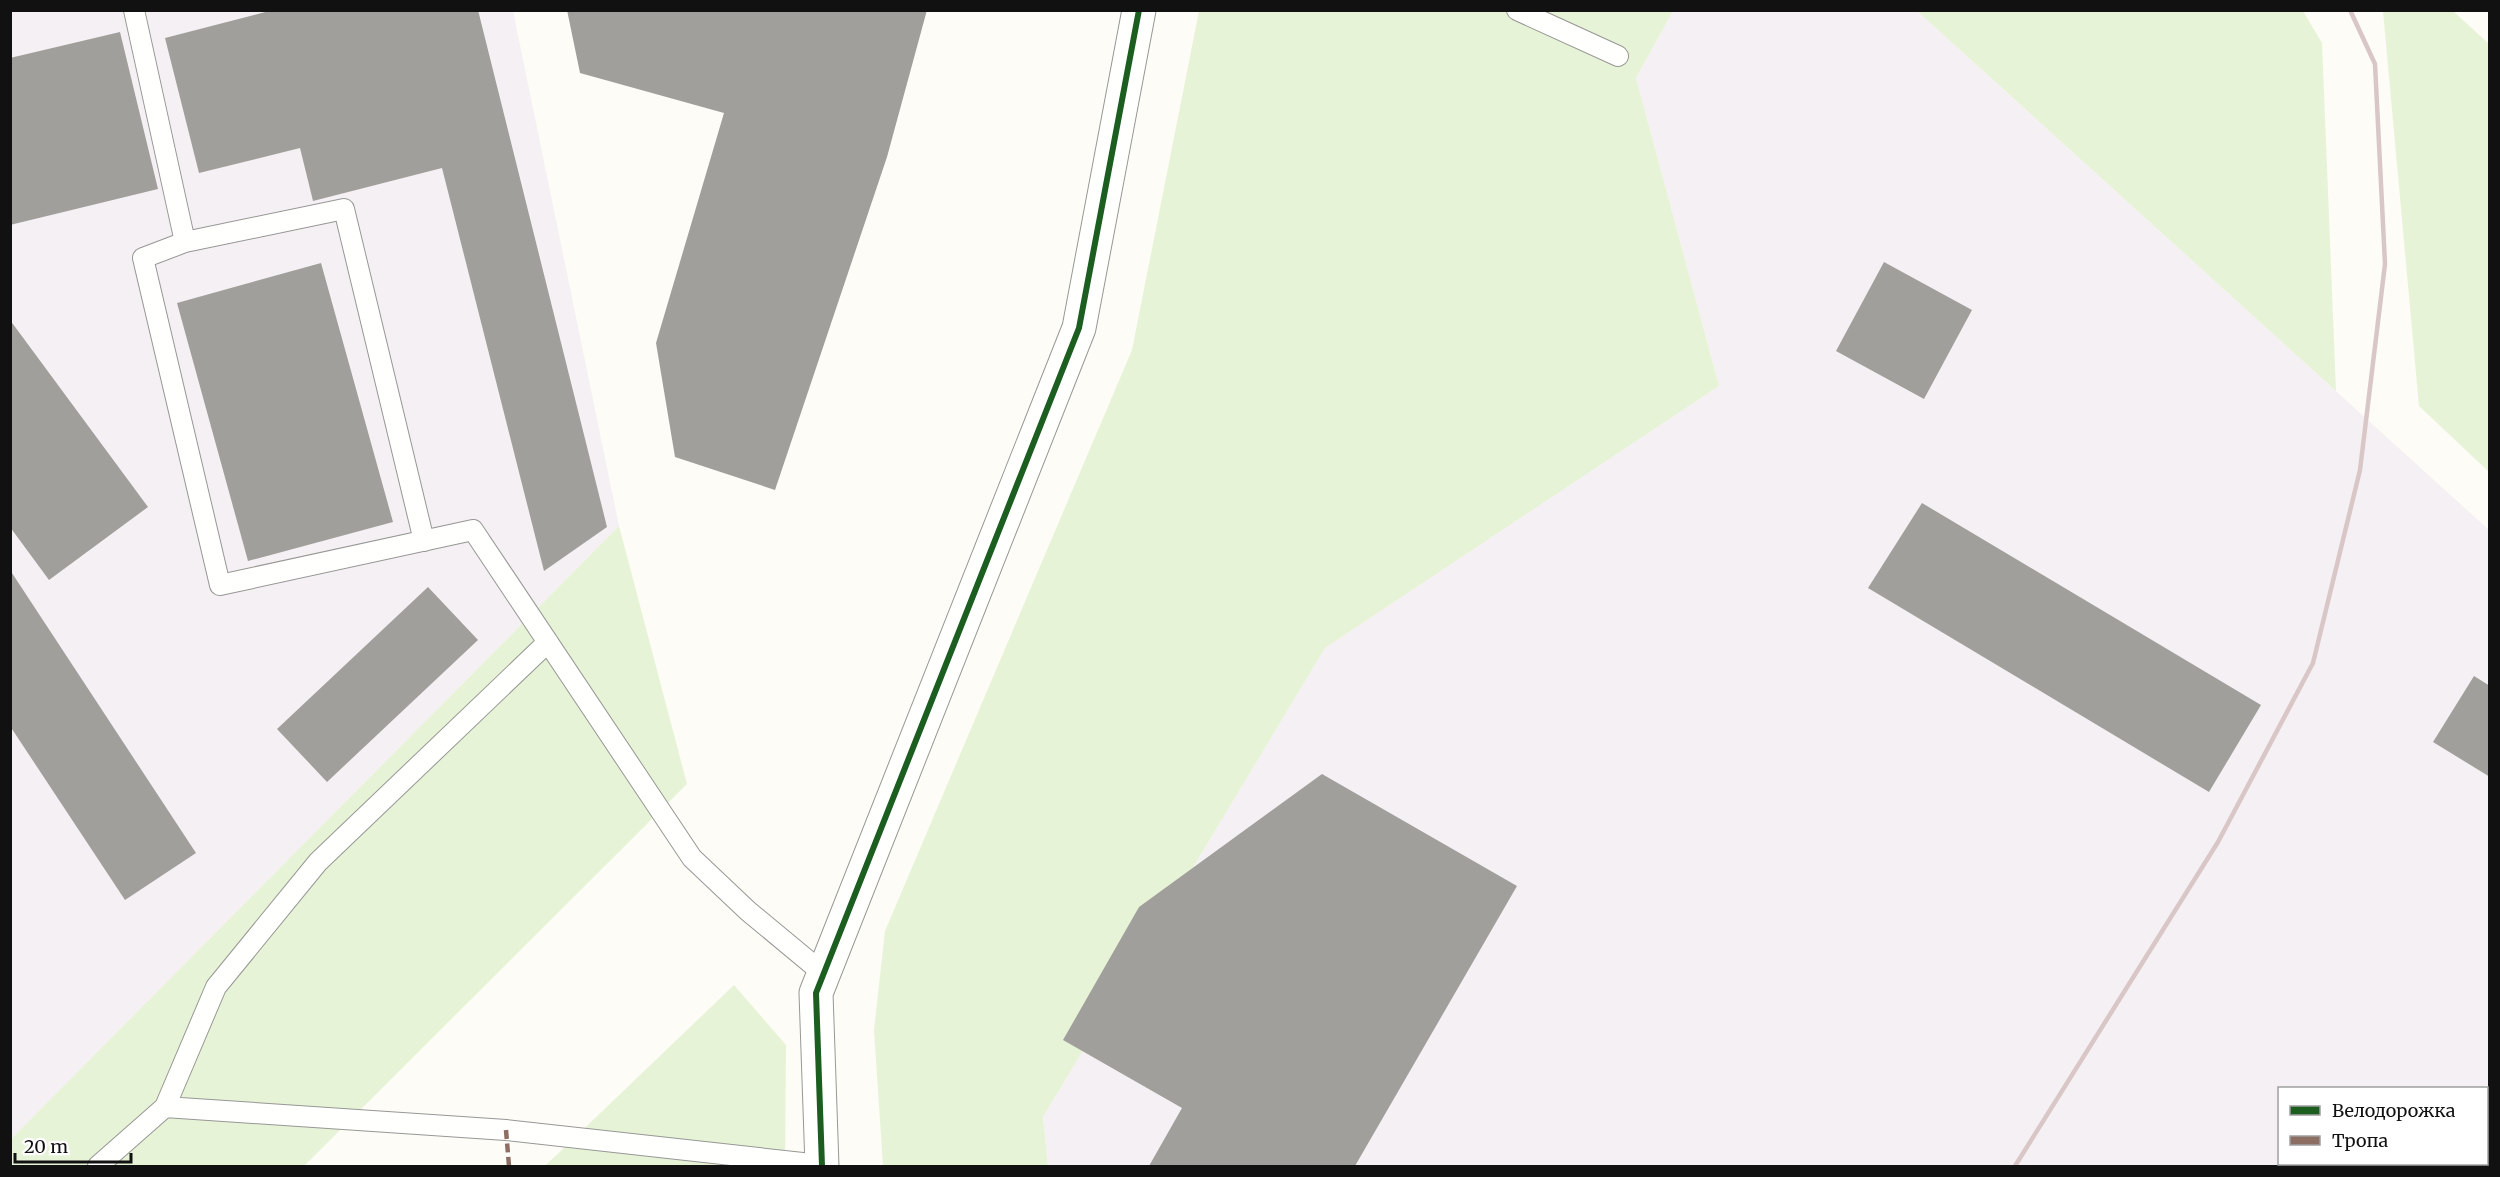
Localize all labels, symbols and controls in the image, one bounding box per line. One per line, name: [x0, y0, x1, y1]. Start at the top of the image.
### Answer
legend: [2278, 1087, 2488, 1165]
text: Велодорожка: [2332, 1099, 2456, 1122]
scale bar: [15, 1126, 130, 1164]
text: Тропа: [2332, 1129, 2388, 1152]
text: 20 m: [24, 1135, 68, 1158]

